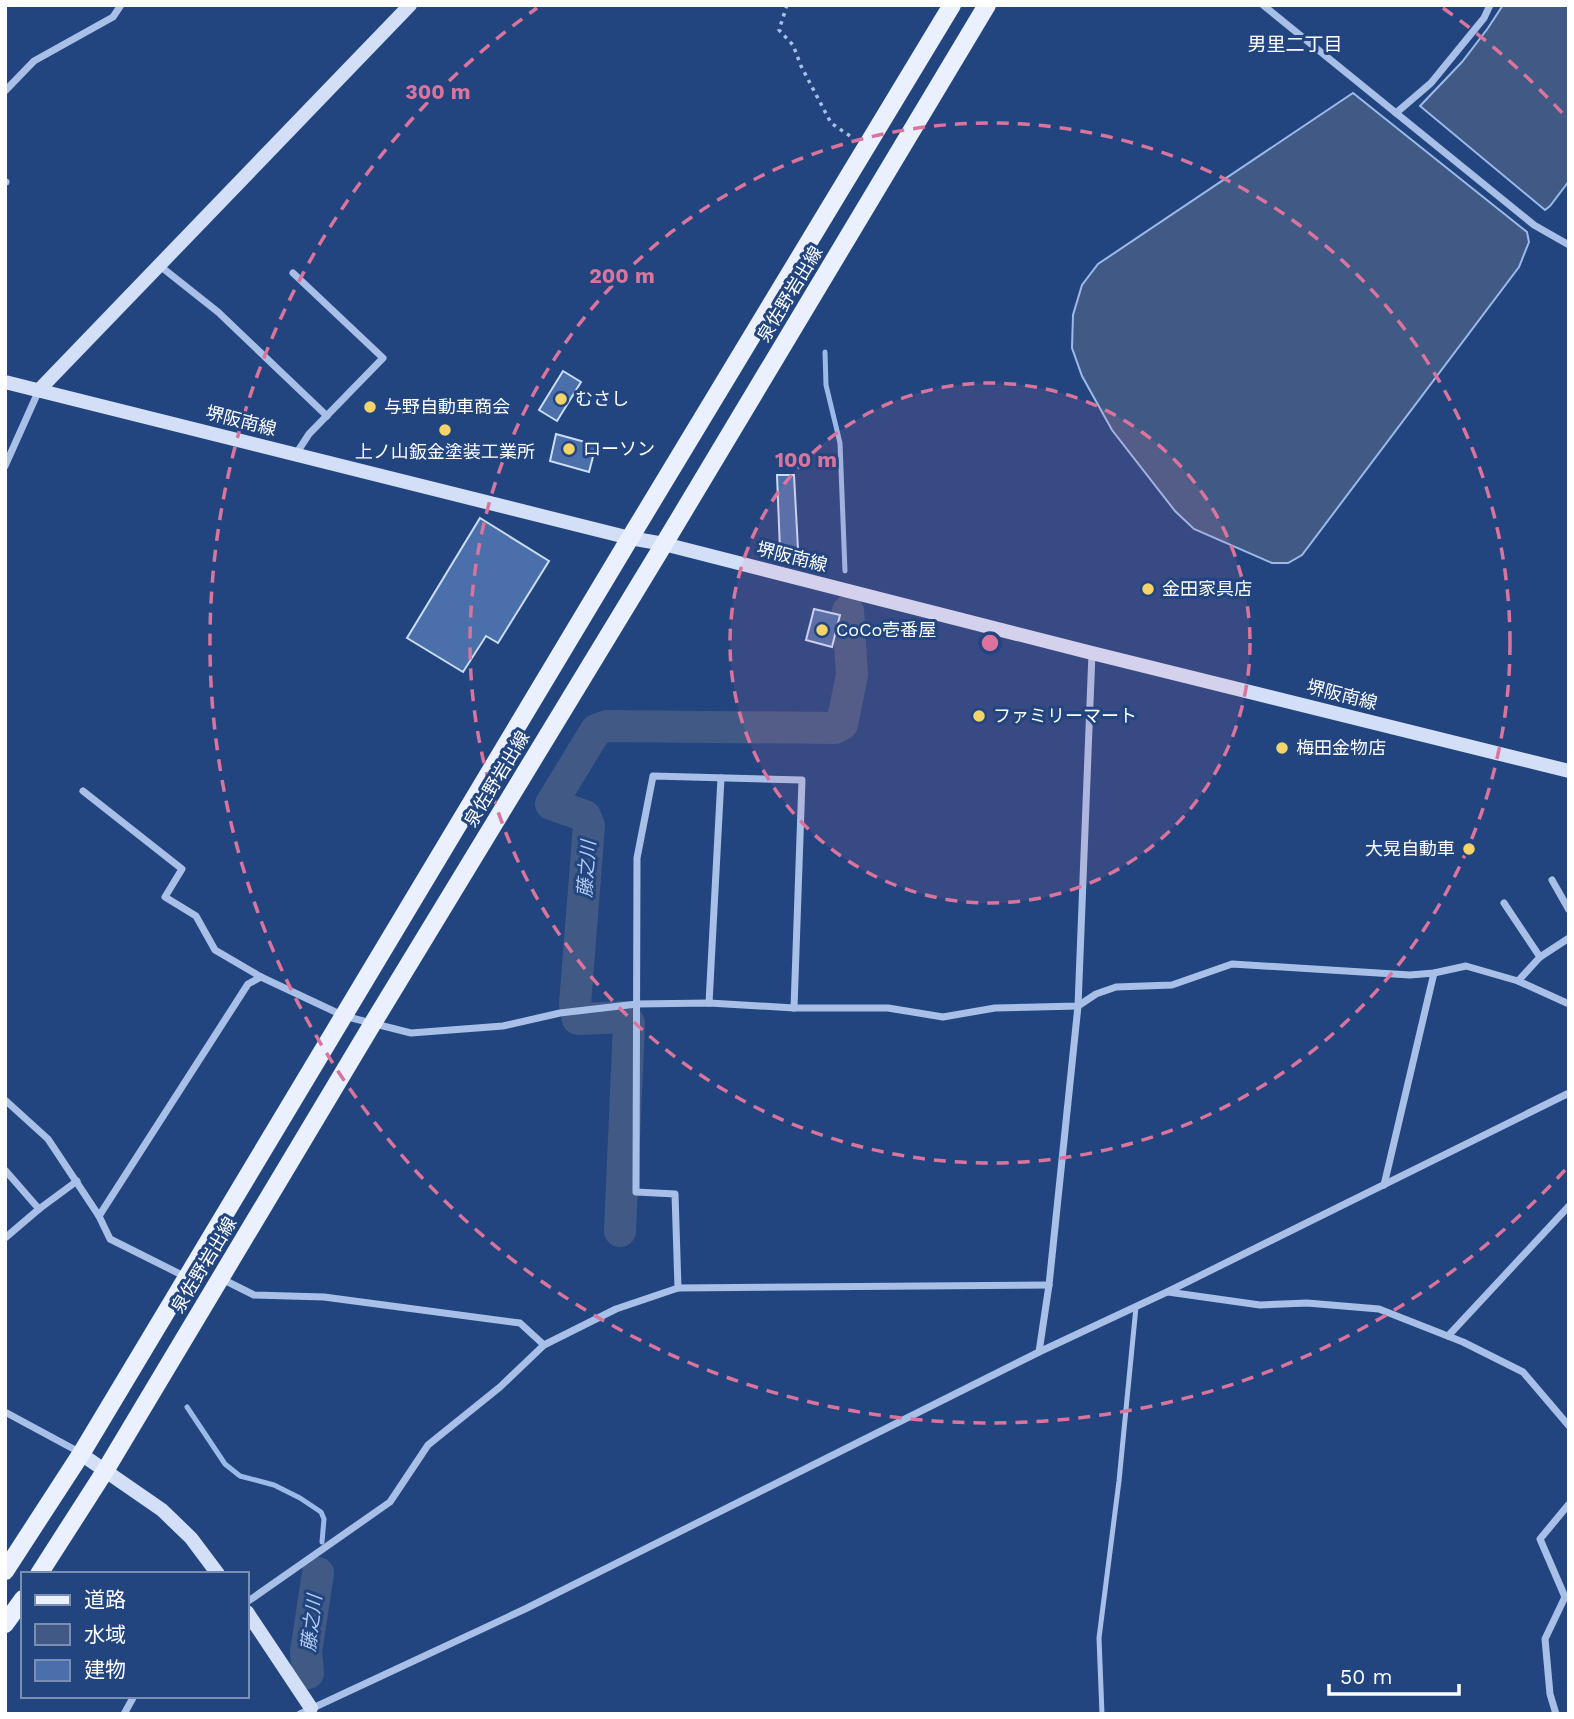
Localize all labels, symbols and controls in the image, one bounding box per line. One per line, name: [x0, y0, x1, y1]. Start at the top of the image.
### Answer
district label: 男里二丁目: [1247, 33, 1343, 56]
text: 300 m: [405, 79, 471, 104]
street label: 泉佐野岩出線: [753, 242, 826, 345]
text: 200 m: [589, 263, 655, 288]
place label: むさし: [575, 388, 629, 409]
marker: むさし: [553, 391, 569, 407]
place label: 与野自動車商会: [384, 396, 510, 417]
marker: 与野自動車商会: [362, 399, 378, 415]
street label: 堺阪南線: [204, 402, 279, 439]
marker: 上ノ山鈑金塗装工業所: [437, 422, 453, 438]
place label: ローソン: [583, 438, 655, 459]
place label: 上ノ山鈑金塗装工業所: [355, 441, 535, 462]
marker: ローソン: [561, 441, 577, 457]
text: 100 m: [775, 447, 837, 472]
street label: 堺阪南線: [755, 538, 830, 575]
place label: 金田家具店: [1162, 578, 1252, 599]
marker: 金田家具店: [1140, 581, 1156, 597]
place label: CoCo壱番屋: [836, 619, 936, 640]
marker: CoCo壱番屋: [814, 622, 830, 638]
centre of rings: [978, 631, 1002, 655]
street label: 堺阪南線: [1305, 676, 1380, 713]
place label: ファミリーマート: [993, 705, 1137, 726]
marker: ファミリーマート: [971, 708, 987, 724]
street label: 泉佐野岩出線: [460, 727, 533, 830]
place label: 梅田金物店: [1296, 737, 1386, 758]
marker: 梅田金物店: [1274, 740, 1290, 756]
water label: 藤之川: [573, 838, 600, 898]
place label: 大晃自動車: [1365, 838, 1455, 859]
marker: 大晃自動車: [1461, 841, 1477, 857]
street label: 泉佐野岩出線: [167, 1213, 240, 1316]
legend: [21, 1572, 248, 1698]
text: 道路: [84, 1587, 126, 1612]
water label: 藤之川: [297, 1591, 327, 1653]
text: 水域: [84, 1622, 126, 1647]
scale bar: [1329, 1652, 1458, 1696]
text: 建物: [84, 1657, 126, 1682]
text: 50 m: [1340, 1664, 1392, 1689]

